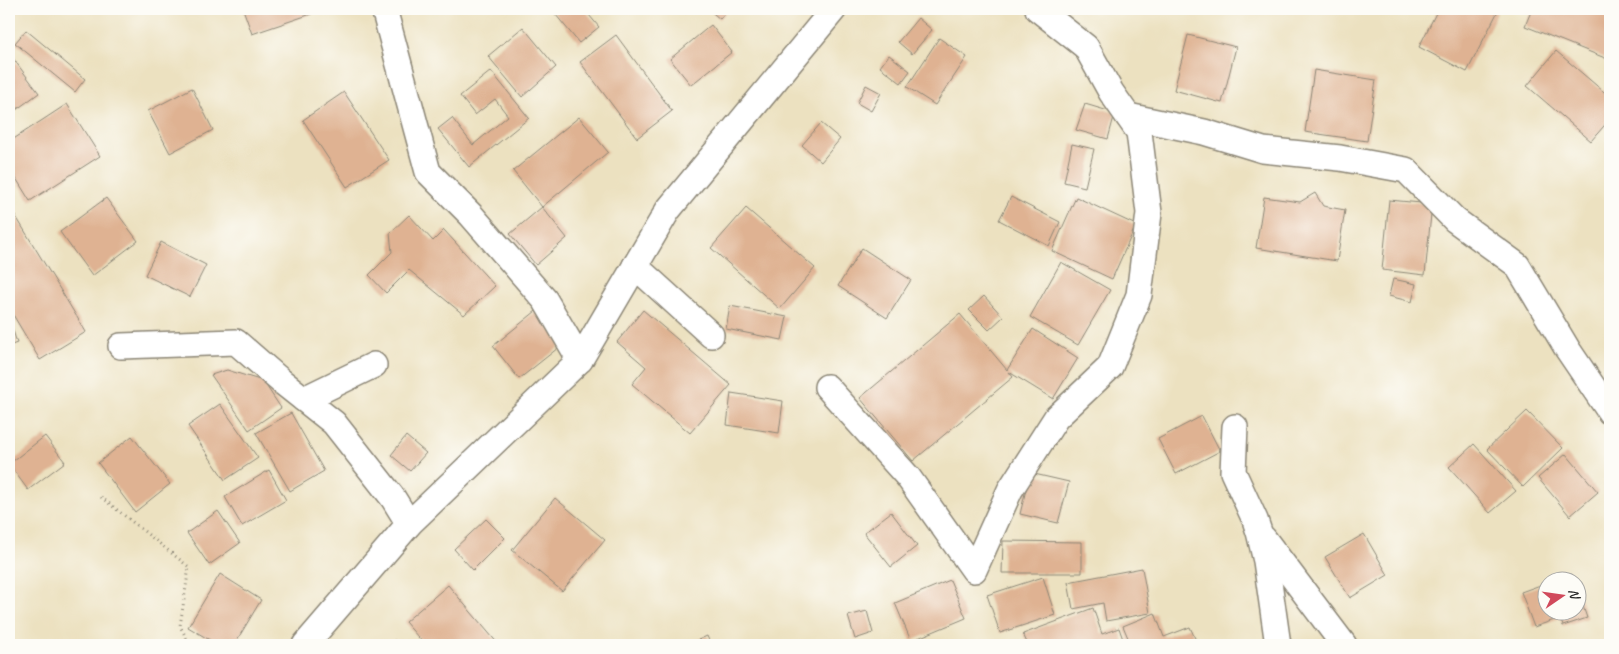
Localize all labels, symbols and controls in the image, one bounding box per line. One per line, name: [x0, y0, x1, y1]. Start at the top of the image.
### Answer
north arrow: [1536, 572, 1586, 622]
text: N: [1565, 587, 1584, 602]

